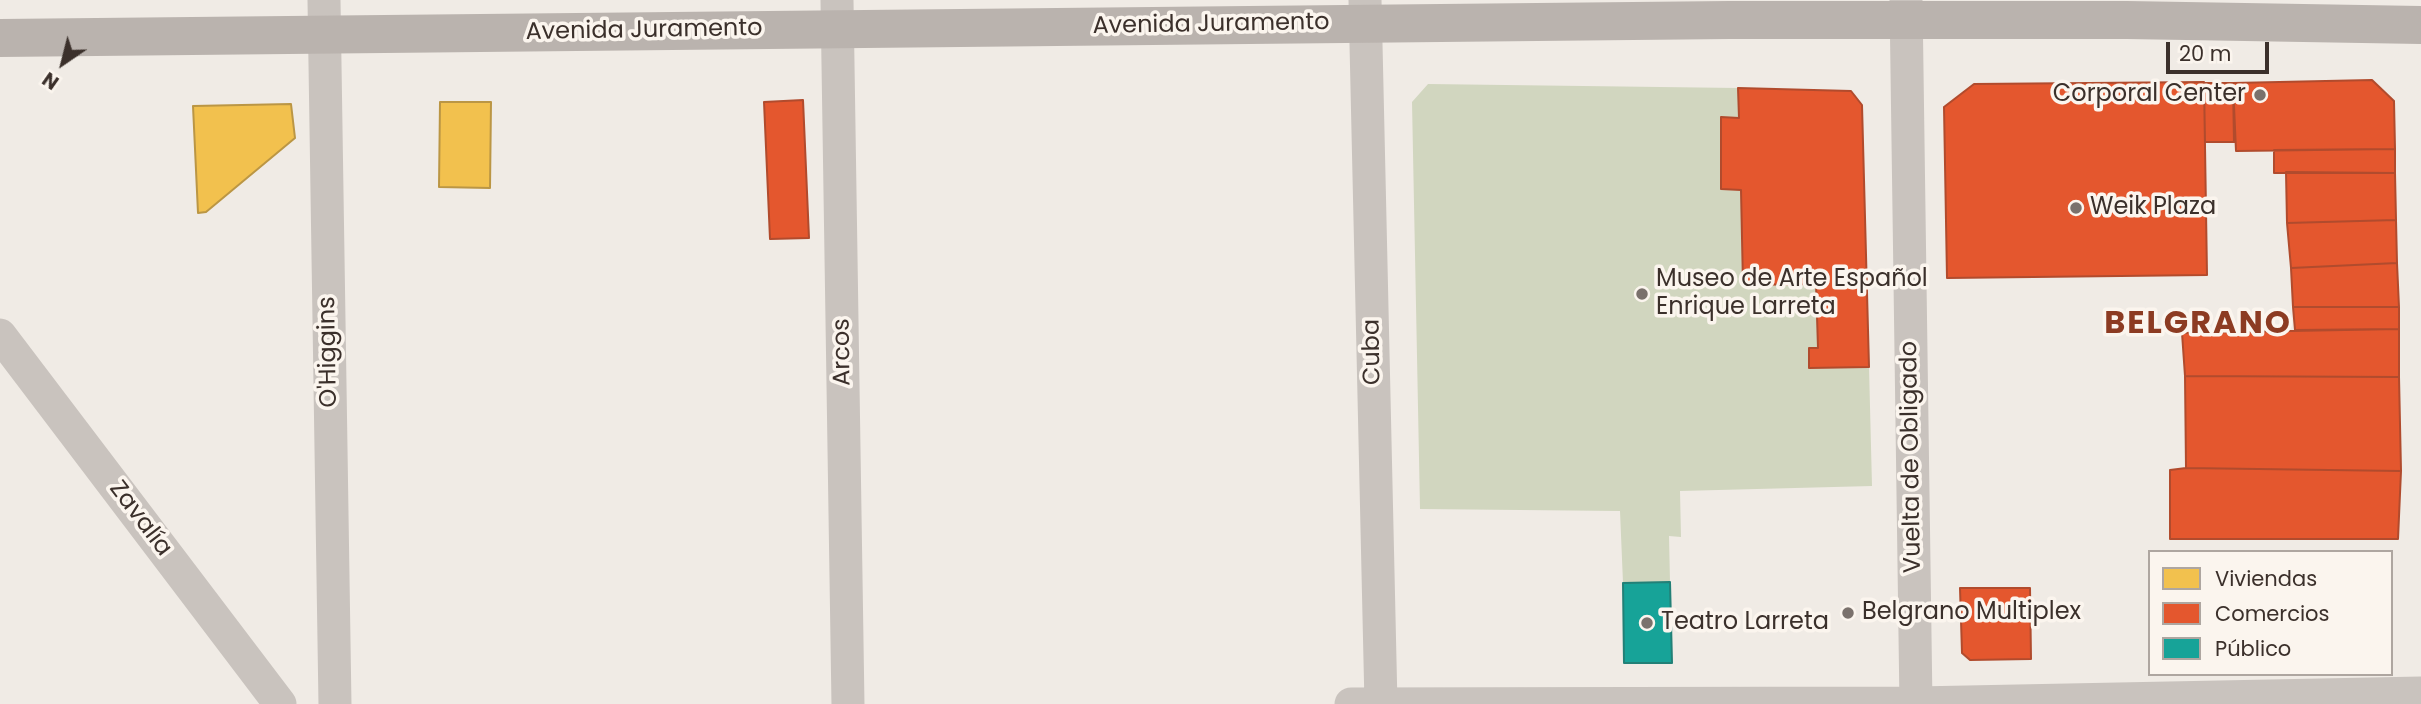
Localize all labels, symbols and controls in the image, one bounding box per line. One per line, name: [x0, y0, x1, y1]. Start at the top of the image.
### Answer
street label: Avenida Juramento: [1092, 9, 1330, 41]
street label: Avenida Juramento: [525, 15, 763, 47]
north arrow: [28, 28, 98, 98]
scale bar: [2169, 28, 2272, 72]
text: 20 m: [2179, 39, 2232, 68]
text: N: [37, 65, 64, 96]
place label: Corporal Center: [2053, 81, 2246, 109]
marker: Corporal Center: [2252, 87, 2268, 103]
place label: Weik Plaza: [2090, 194, 2216, 222]
marker: Weik Plaza: [2068, 200, 2084, 216]
place label: Museo de Arte Español Enrique Larreta: [1656, 266, 1928, 322]
marker: Museo de Arte Español Enrique Larreta: [1634, 286, 1650, 302]
street label: O'Higgins: [314, 296, 344, 408]
district label: BELGRANO: [2105, 306, 2291, 344]
street label: Arcos: [828, 318, 858, 386]
street label: Cuba: [1358, 319, 1388, 385]
street label: Vuelta de Obligado: [1896, 341, 1928, 573]
street label: Zavalía: [102, 476, 178, 562]
legend: [2148, 550, 2393, 676]
text: Viviendas: [2215, 564, 2317, 593]
place label: Belgrano Multiplex: [1862, 599, 2081, 627]
text: Comercios: [2215, 599, 2329, 628]
marker: Belgrano Multiplex: [1840, 605, 1856, 621]
place label: Teatro Larreta: [1661, 609, 1829, 637]
marker: Teatro Larreta: [1639, 615, 1655, 631]
text: Público: [2215, 634, 2291, 663]

